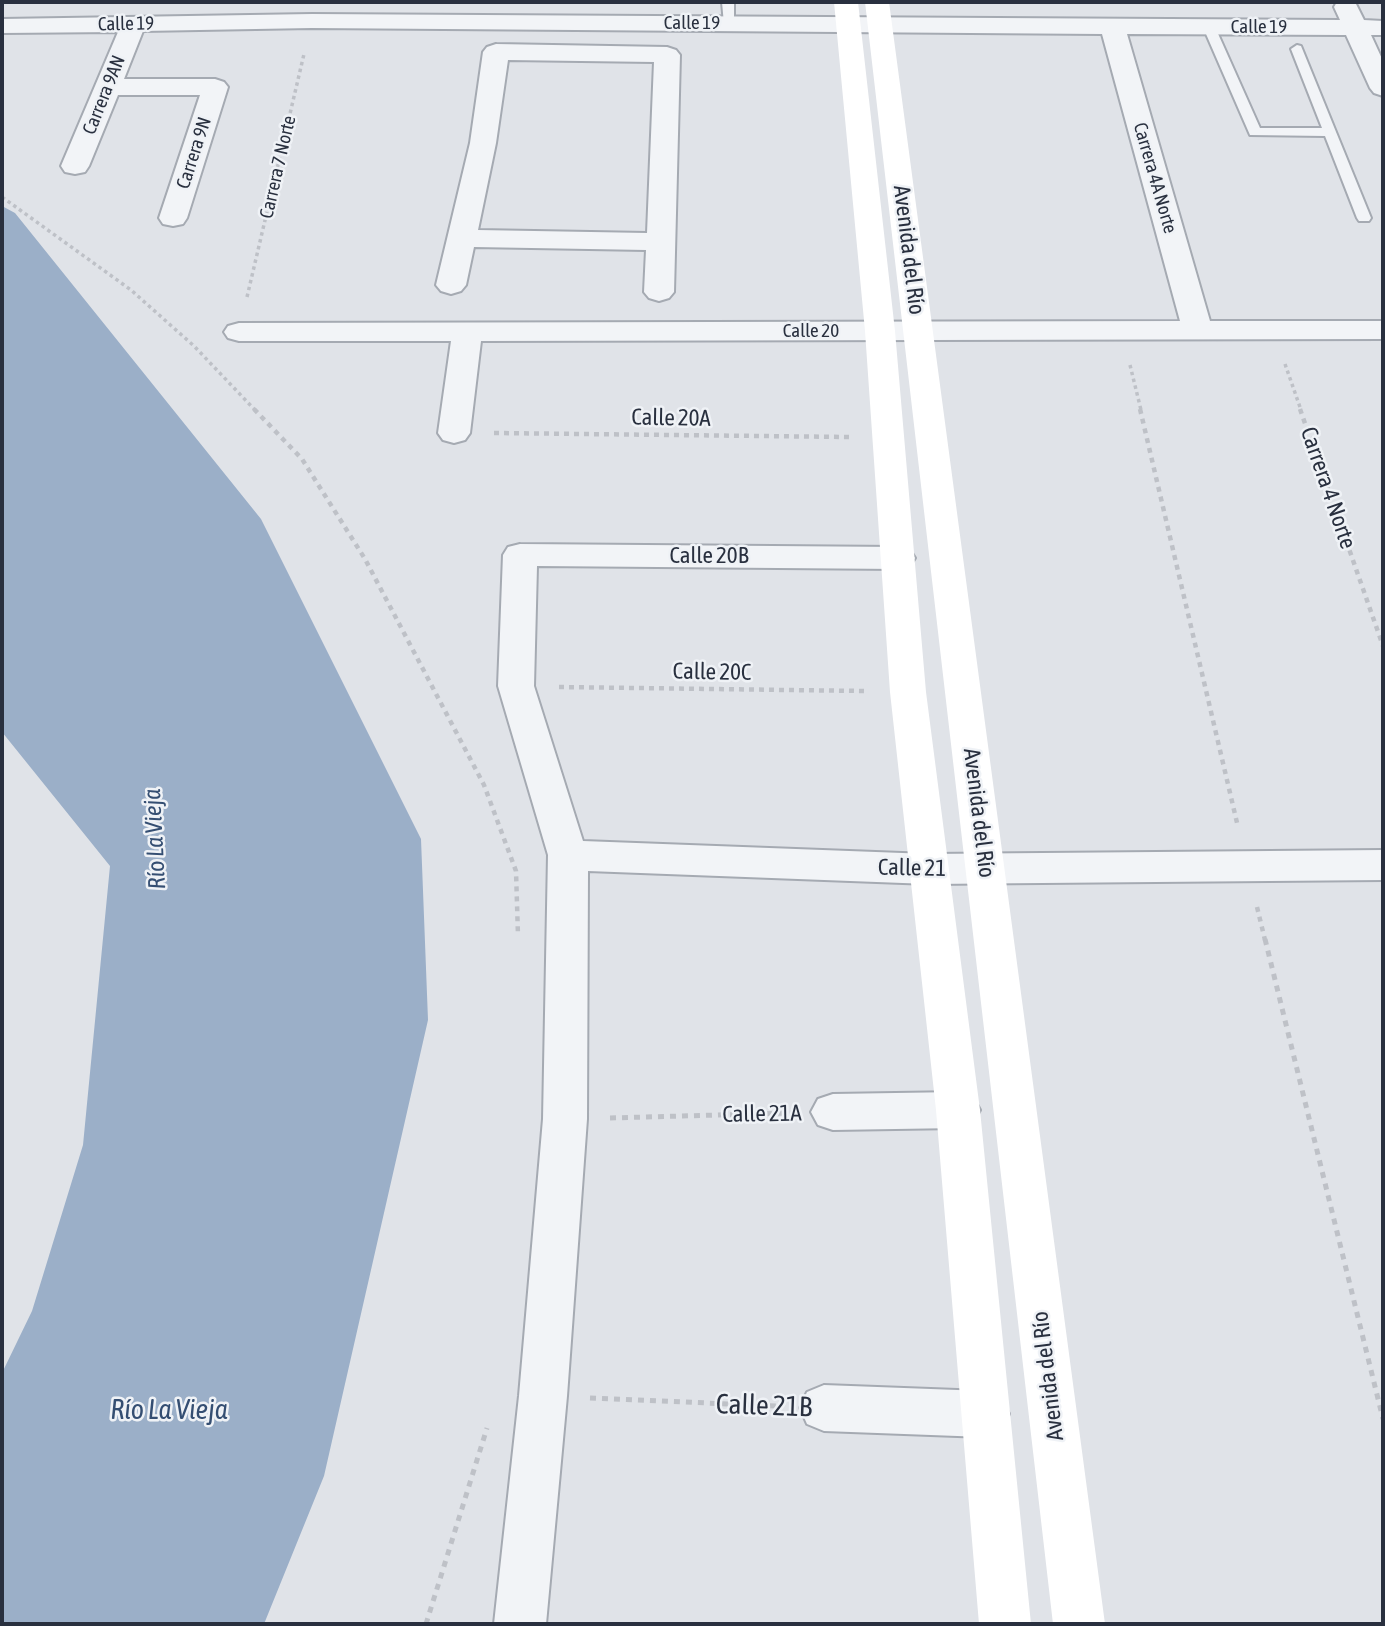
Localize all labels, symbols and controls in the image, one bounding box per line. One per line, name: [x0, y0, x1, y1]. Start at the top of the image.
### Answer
street label: Calle 19: [98, 12, 154, 36]
street label: Calle 19: [664, 12, 720, 34]
street label: Calle 19: [1231, 16, 1287, 38]
street label: Carrera 9AN: [78, 52, 130, 138]
street label: Carrera 7 Norte: [255, 113, 301, 221]
street label: Carrera 9N: [172, 114, 216, 192]
street label: Carrera 4A Norte: [1128, 120, 1182, 236]
street label: Avenida del Río: [887, 184, 931, 316]
street label: Calle 20: [783, 320, 839, 342]
street label: Calle 20A: [631, 404, 711, 432]
street label: Carrera 4 Norte: [1294, 423, 1362, 553]
street label: Calle 20B: [669, 542, 749, 570]
street label: Calle 20C: [672, 658, 752, 686]
street label: Avenida del Río: [957, 747, 1001, 879]
water label: Río La Vieja: [138, 788, 172, 890]
street label: Calle 21: [878, 854, 946, 882]
street label: Calle 21A: [722, 1100, 802, 1128]
street label: Avenida del Río: [1026, 1310, 1070, 1442]
street label: Calle 21B: [715, 1388, 813, 1424]
water label: Río La Vieja: [110, 1393, 228, 1427]

